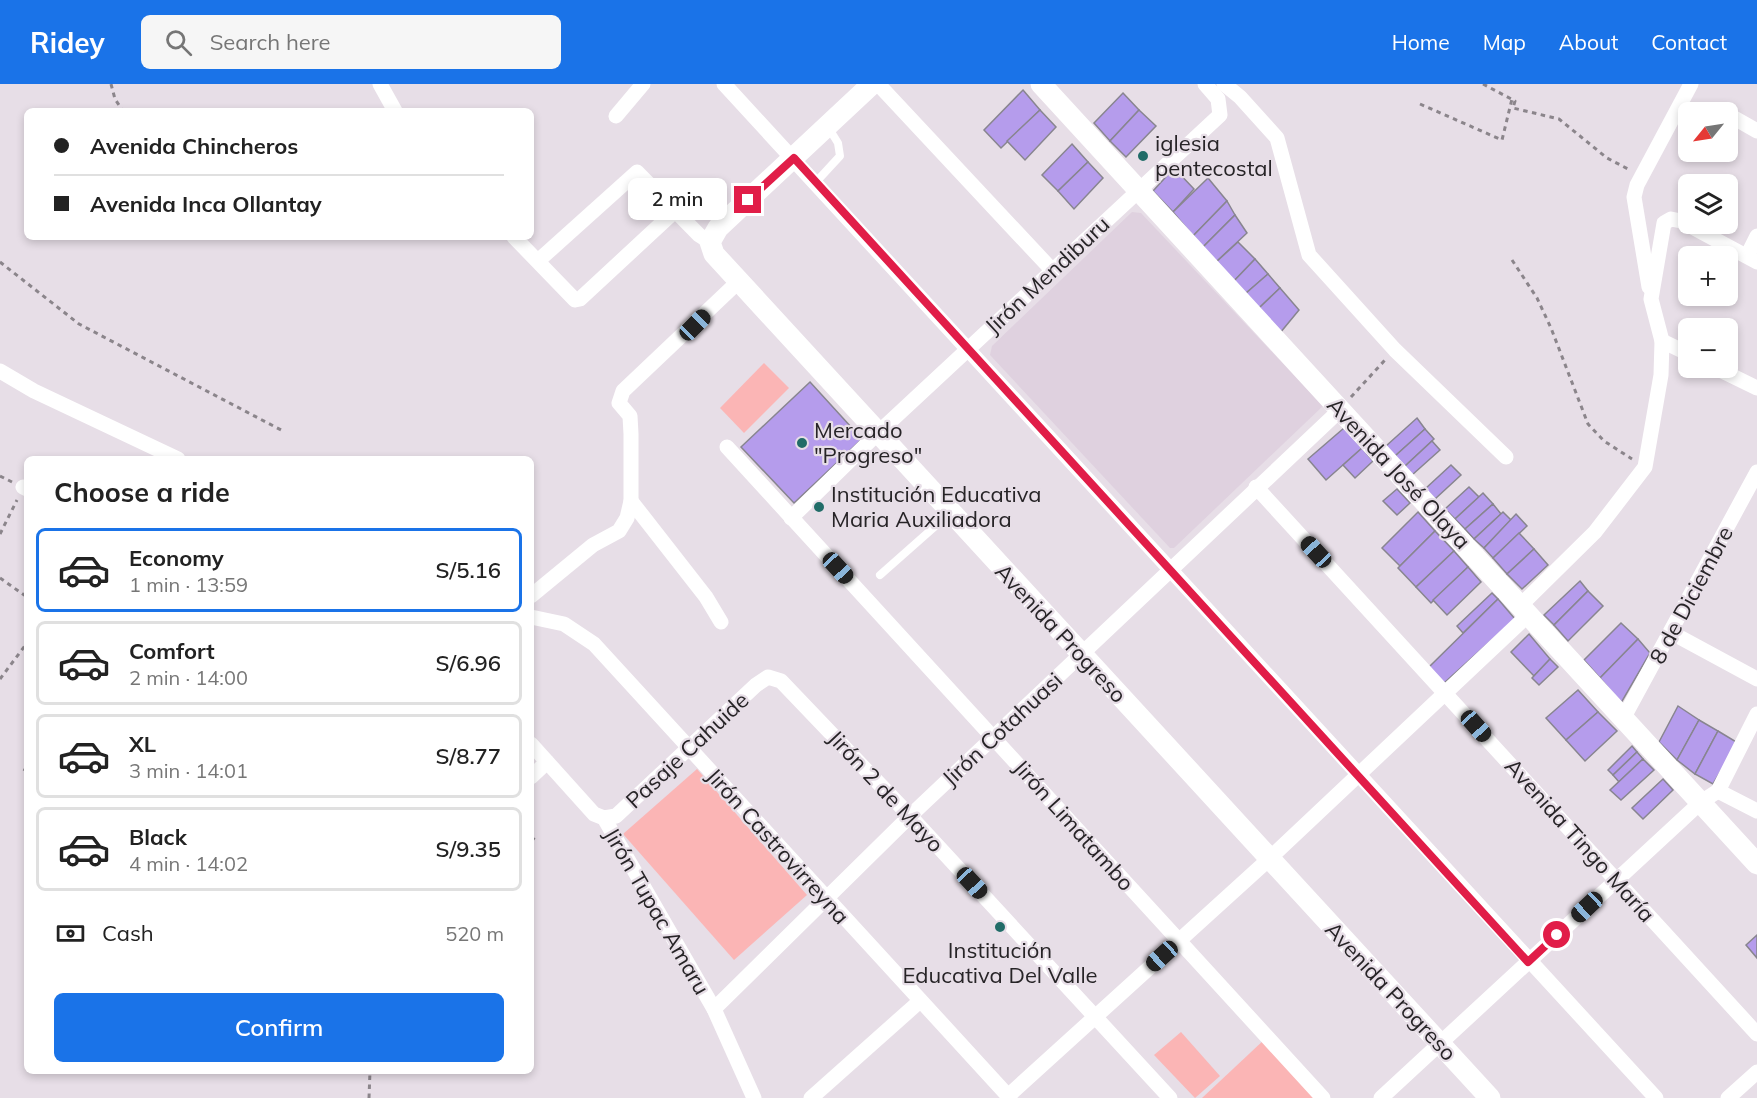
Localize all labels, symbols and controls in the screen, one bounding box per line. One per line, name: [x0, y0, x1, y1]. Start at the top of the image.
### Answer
search box: [141, 15, 561, 69]
text: Ridey: [30, 25, 105, 60]
icon: search: [162, 26, 195, 59]
text: Search here: [210, 28, 331, 56]
text: Home: [1392, 29, 1450, 55]
text: Map: [1483, 29, 1526, 55]
text: About: [1559, 29, 1618, 55]
text: Contact: [1651, 29, 1727, 55]
north arrow: [1678, 102, 1738, 162]
map controls: [1678, 102, 1738, 378]
place label: iglesia pentecostal: [1155, 129, 1273, 182]
text: Avenida Chincheros: [90, 132, 298, 160]
marker: iglesia pentecostal: [1136, 149, 1150, 163]
button: layers: [1678, 174, 1738, 234]
callout: 2 min: [628, 179, 727, 221]
text: 2 min: [652, 186, 703, 211]
route end: [734, 186, 761, 213]
text: Avenida Inca Ollantay: [90, 190, 322, 218]
street label: Jirón Mendiburu: [979, 210, 1115, 340]
button: +: [1678, 246, 1738, 306]
car: [676, 306, 714, 344]
button: −: [1678, 318, 1738, 378]
street label: Avenida José Olaya: [1321, 391, 1477, 555]
place label: Mercado "Progreso": [814, 416, 922, 469]
marker: Mercado "Progreso": [795, 436, 809, 450]
text: Choose a ride: [54, 475, 230, 509]
place label: Institución Educativa Maria Auxiliadora: [831, 480, 1041, 533]
marker: Institución Educativa Maria Auxiliadora: [812, 500, 826, 514]
street label: 8 de Diciembre: [1643, 521, 1739, 669]
car: [1297, 533, 1335, 571]
icon: car: [57, 543, 111, 597]
text: Economy: [129, 544, 224, 572]
car: [819, 549, 857, 587]
text: S/5.16: [436, 556, 501, 584]
street label: Avenida Progreso: [989, 557, 1133, 709]
text: 1 min · 13:59: [129, 572, 248, 597]
icon: car: [57, 636, 111, 690]
text: Comfort: [129, 637, 215, 665]
text: S/6.96: [436, 649, 501, 677]
text: 2 min · 14:00: [129, 665, 248, 690]
street label: Jirón Cotahuasi: [936, 666, 1068, 792]
street label: Pasaje Cahuide: [620, 686, 754, 814]
car: [1457, 707, 1495, 745]
street label: Jirón 2 de Mayo: [822, 724, 950, 858]
icon: car: [57, 729, 111, 783]
text: XL: [129, 730, 156, 758]
text: S/8.77: [436, 742, 501, 770]
street label: Avenida Tingo María: [1499, 752, 1661, 928]
street label: Jirón Limatambo: [1008, 753, 1140, 897]
text: 3 min · 14:01: [129, 758, 248, 783]
street label: Jirón Castrovirreyna: [701, 762, 855, 930]
icon: car: [57, 822, 111, 876]
street label: Jirón Tupac Amaru: [598, 822, 716, 1000]
text: Black: [129, 823, 187, 851]
text: S/9.35: [436, 835, 501, 863]
text: 4 min · 14:02: [129, 851, 248, 876]
car: [953, 864, 991, 902]
car: [1568, 888, 1606, 926]
street label: Avenida Progreso: [1319, 915, 1463, 1067]
icon: cash: [54, 917, 87, 950]
text: Cash: [102, 919, 154, 947]
marker: Institución Educativa Del Valle: [993, 920, 1007, 934]
text: 520 m: [445, 921, 504, 946]
route start: [1543, 921, 1570, 948]
place label: Institución Educativa Del Valle: [902, 936, 1098, 989]
car: [1143, 937, 1181, 975]
button: Confirm: [54, 993, 504, 1062]

